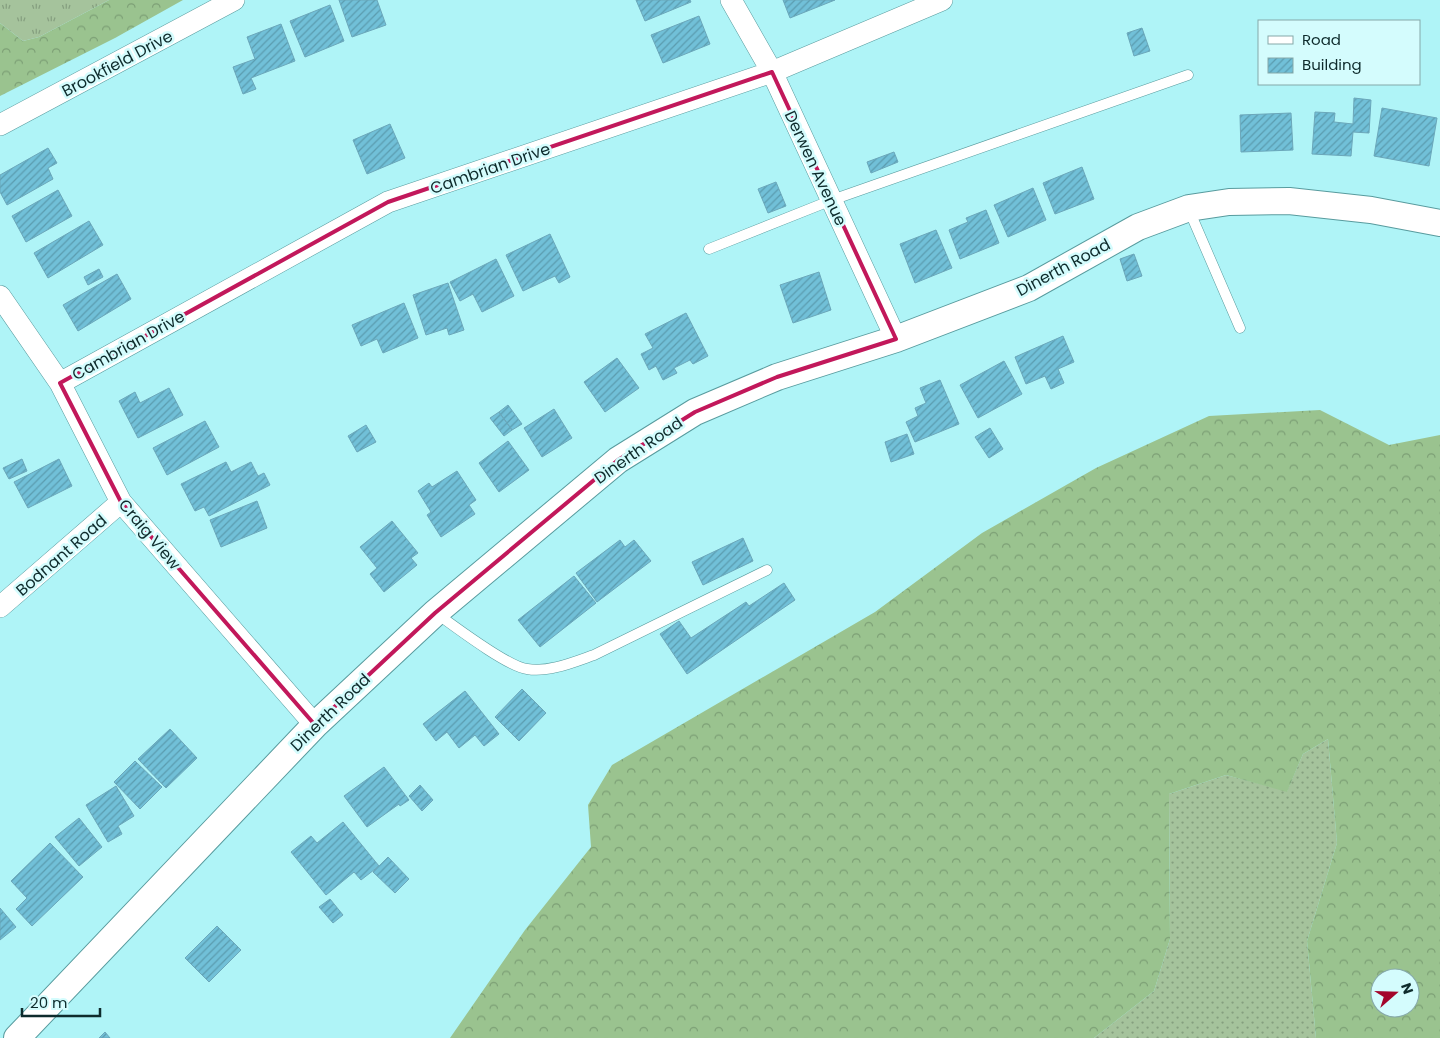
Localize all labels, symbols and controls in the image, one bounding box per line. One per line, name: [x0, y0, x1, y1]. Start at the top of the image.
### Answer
legend: [1258, 20, 1420, 85]
street label: Brookfield Drive: [58, 24, 177, 102]
text: Road: [1302, 29, 1341, 50]
text: Building: [1302, 54, 1362, 75]
street label: Derwen Avenue: [779, 107, 852, 230]
street label: Cambrian Drive: [427, 137, 553, 200]
street label: Dinerth Road: [1012, 233, 1114, 302]
street label: Cambrian Drive: [68, 305, 189, 386]
street label: Dinerth Road: [589, 411, 687, 489]
street label: Craig View: [113, 494, 186, 575]
street label: Bodnant Road: [11, 509, 112, 601]
street label: Dinerth Road: [285, 668, 375, 757]
north arrow: [1370, 968, 1420, 1018]
text: N: [1396, 980, 1418, 997]
scale bar: [22, 986, 100, 1018]
text: 20 m: [30, 992, 68, 1013]

